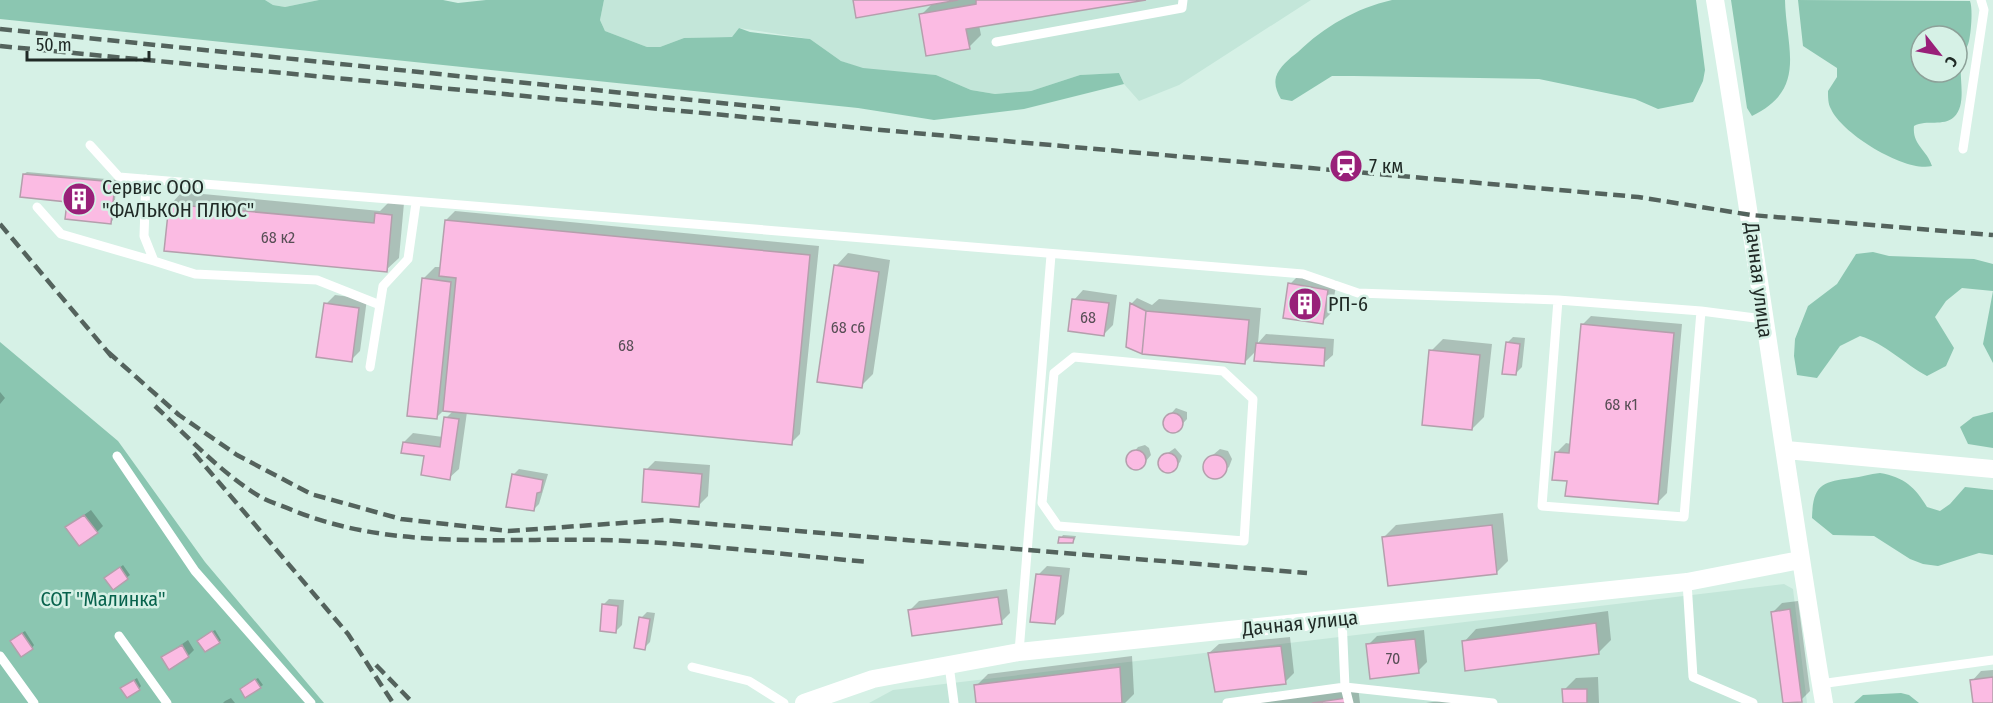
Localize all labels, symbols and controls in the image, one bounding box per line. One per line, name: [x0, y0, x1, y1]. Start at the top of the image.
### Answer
scale bar: [27, 24, 148, 62]
north arrow: [1909, 24, 1969, 84]
text: 50 m: [36, 34, 72, 56]
text: С: [1941, 53, 1962, 70]
station icon: 7 км: [1328, 148, 1364, 184]
place label: 7 км: [1369, 154, 1403, 178]
place label: Сервис ООО "ФАЛЬКОН ПЛЮС": [102, 175, 254, 222]
building icon: Сервис ООО "ФАЛЬКОН ПЛЮС": [61, 181, 97, 217]
street label: Дачная улица: [1740, 220, 1778, 339]
house number: 68 к2: [261, 228, 295, 247]
building icon: РП-6: [1287, 286, 1323, 322]
place label: РП-6: [1328, 292, 1368, 316]
house number: 68: [1080, 308, 1096, 327]
house number: 68 с6: [831, 318, 865, 337]
house number: 68: [618, 336, 634, 355]
house number: 68 к1: [1604, 395, 1638, 414]
park label: СОТ "Малинка": [40, 587, 166, 611]
street label: Дачная улица: [1240, 605, 1359, 641]
house number: 70: [1386, 649, 1400, 668]

